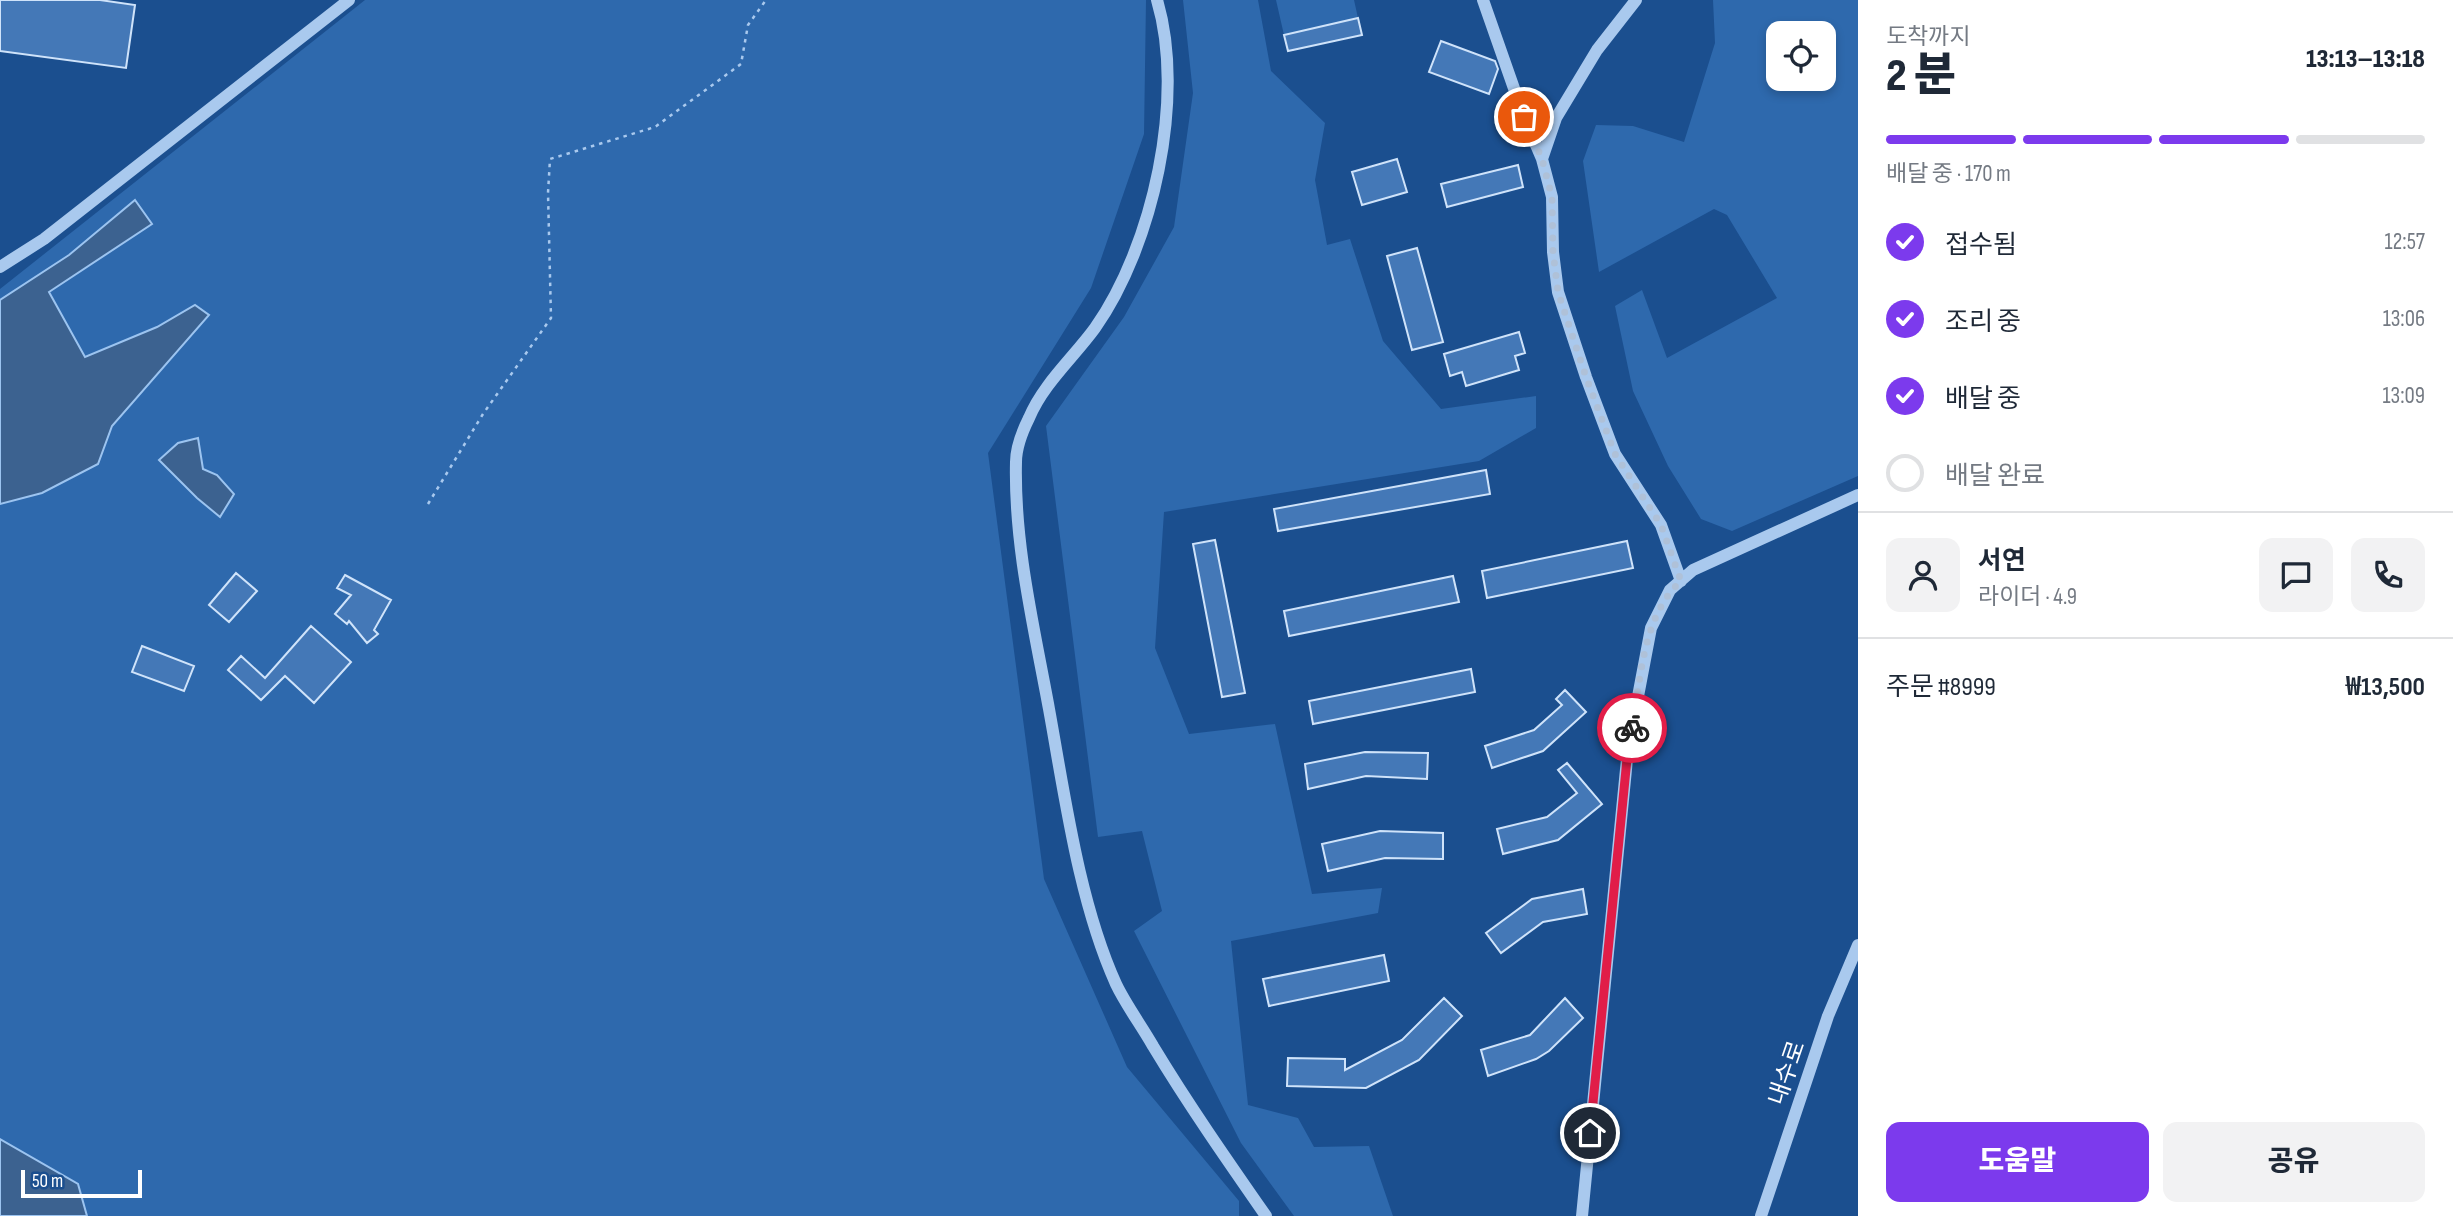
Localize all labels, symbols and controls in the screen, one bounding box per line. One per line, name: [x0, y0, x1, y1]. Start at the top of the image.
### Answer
map controls: [1766, 21, 1836, 91]
button: locate: [1766, 21, 1836, 91]
text: 도착까지: [1886, 23, 1971, 51]
text: 13:13–13:18: [2306, 44, 2425, 75]
text: 2 분: [1886, 49, 1956, 104]
pin: [1494, 87, 1554, 147]
icon: bag: [1505, 98, 1543, 136]
text: 배달 중 · 170 m: [1886, 160, 2011, 188]
icon: check: [1886, 223, 1924, 261]
text: 12:57: [2385, 228, 2425, 256]
text: 접수됨: [1945, 230, 2017, 261]
icon: check: [1886, 300, 1924, 338]
text: 13:06: [2383, 305, 2425, 333]
text: 조리 중: [1945, 307, 2021, 338]
icon: check: [1886, 377, 1924, 415]
text: 13:09: [2383, 382, 2425, 410]
text: 배달 중: [1945, 384, 2021, 415]
text: 배달 완료: [1945, 461, 2045, 492]
button: person: [1886, 538, 1960, 612]
button: chat: [2259, 538, 2333, 612]
button: phone: [2351, 538, 2425, 612]
text: 서연: [1978, 546, 2026, 577]
text: 라이더 · 4.9: [1978, 583, 2077, 611]
text: 주문 #8999: [1886, 672, 1996, 703]
text: ₩13,500: [2346, 672, 2425, 703]
courier: [1597, 693, 1667, 763]
icon: bike: [1613, 709, 1651, 747]
street label: 내수로: [1763, 1037, 1811, 1109]
pin: [1560, 1103, 1620, 1163]
icon: home: [1571, 1114, 1609, 1152]
button: 도움말: [1886, 1122, 2149, 1202]
button: 공유: [2163, 1122, 2425, 1202]
scale bar: [21, 1167, 142, 1199]
text: 50 m: [32, 1170, 63, 1193]

